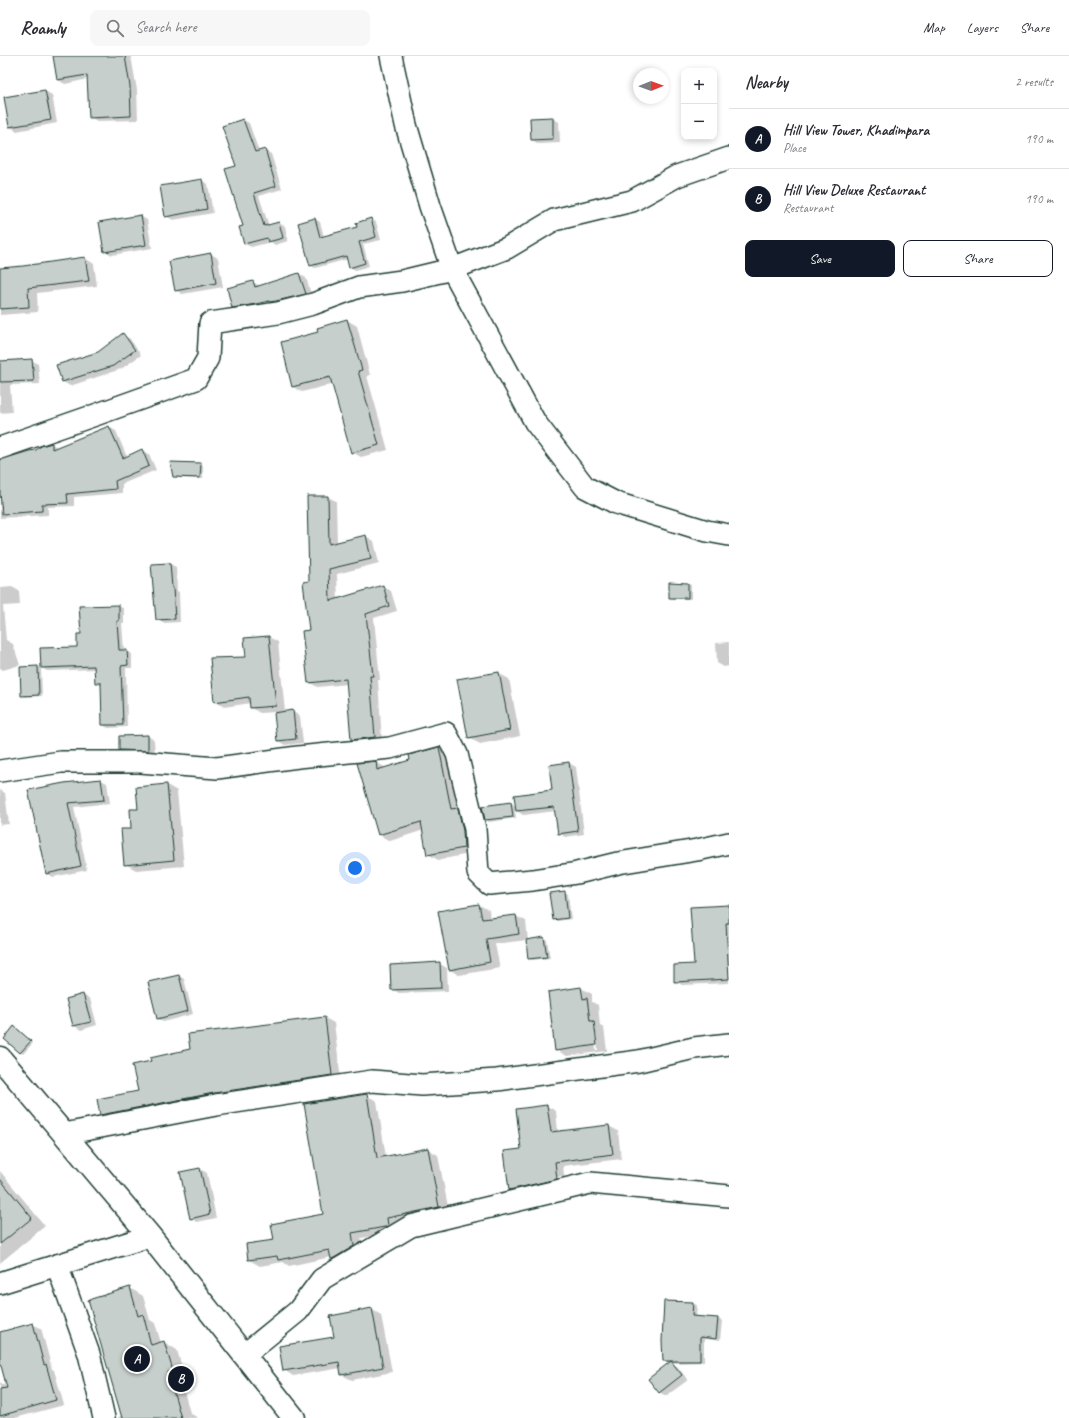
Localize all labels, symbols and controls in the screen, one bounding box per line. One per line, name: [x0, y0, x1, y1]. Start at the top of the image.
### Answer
search box: [90, 10, 370, 46]
text: Roamly: [20, 16, 66, 40]
icon: search: [104, 17, 126, 39]
text: Search here: [136, 18, 197, 37]
text: Map: [923, 19, 945, 36]
text: Layers: [967, 19, 998, 36]
text: Share: [1020, 19, 1049, 36]
north arrow: [633, 68, 669, 104]
map controls: [681, 68, 717, 140]
button: +: [681, 68, 717, 104]
text: Nearby: [745, 72, 788, 93]
text: 2 results: [1015, 74, 1053, 90]
button: −: [681, 104, 717, 140]
text: Hill View Tower, Khadimpara: [783, 121, 929, 140]
text: A: [755, 131, 761, 147]
text: 190 m: [1025, 131, 1053, 147]
text: Place: [783, 140, 806, 156]
text: Hill View Deluxe Restaurant: [783, 181, 925, 200]
text: B: [755, 191, 761, 207]
text: 190 m: [1025, 191, 1053, 207]
text: Restaurant: [783, 200, 833, 216]
button: Save: [745, 240, 895, 277]
button: Share: [903, 240, 1053, 277]
your location: [345, 858, 365, 878]
pin: A: [124, 1344, 150, 1374]
pin: B: [168, 1364, 194, 1394]

